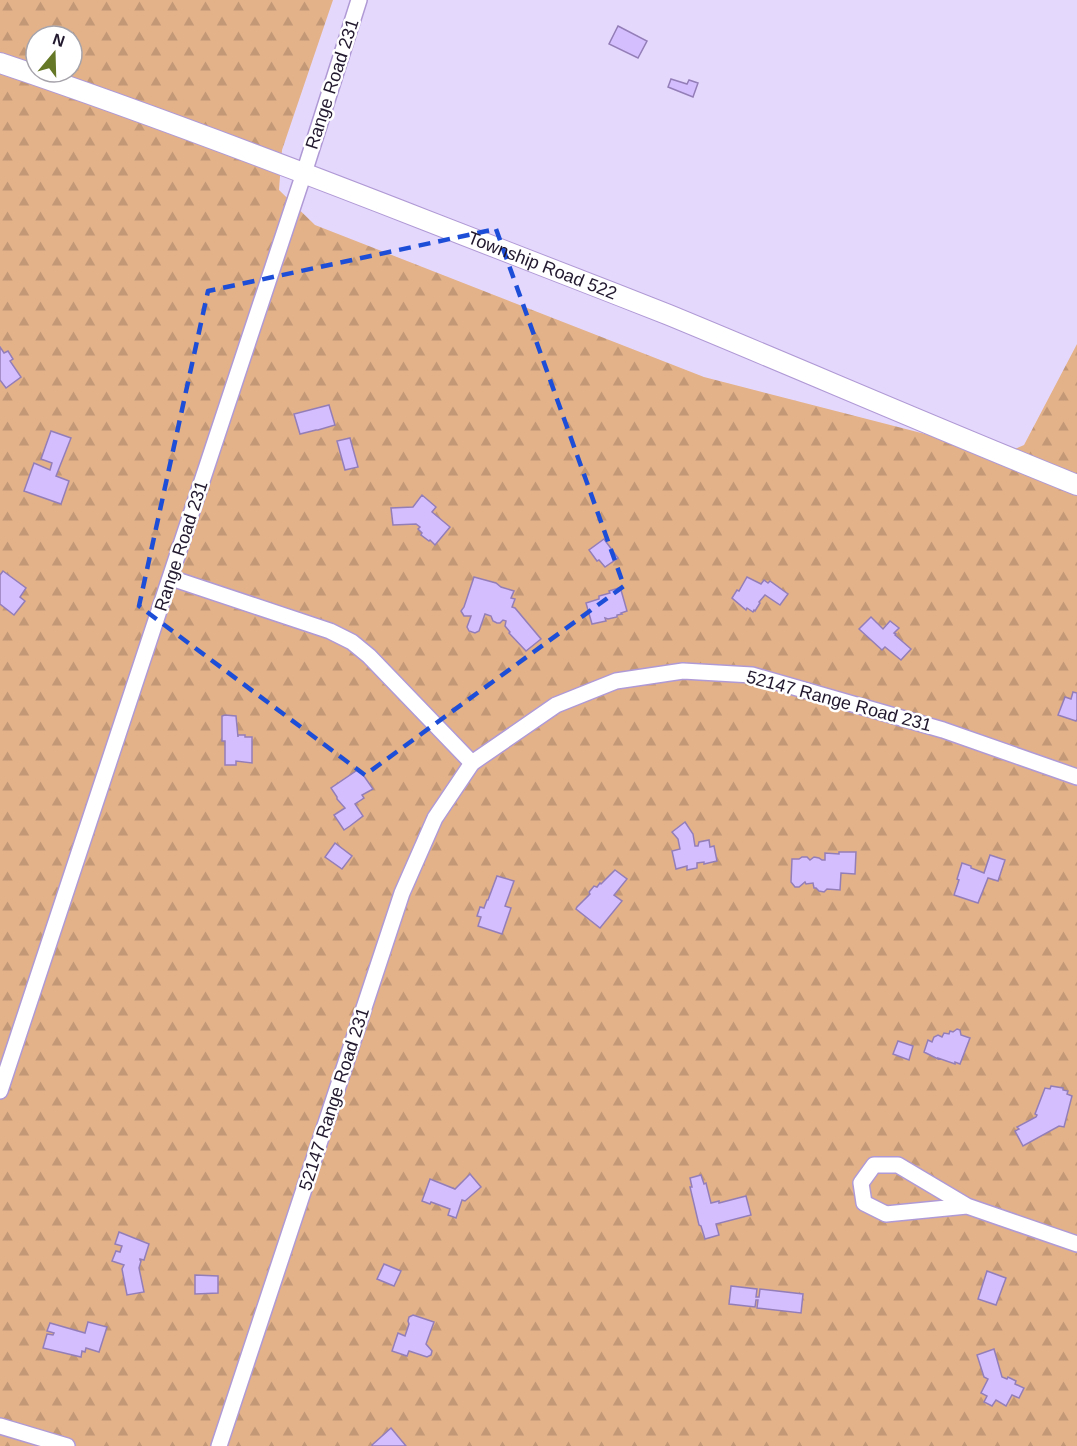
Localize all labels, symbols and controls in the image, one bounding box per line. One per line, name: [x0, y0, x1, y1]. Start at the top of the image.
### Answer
street label: Range Road 231: [301, 16, 363, 152]
north arrow: [24, 24, 84, 84]
text: N: [50, 30, 67, 50]
street label: Township Road 522: [465, 228, 620, 304]
street label: Range Road 231: [150, 478, 212, 614]
street label: 52147 Range Road 231: [744, 667, 934, 735]
street label: 52147 Range Road 231: [295, 1005, 373, 1193]

